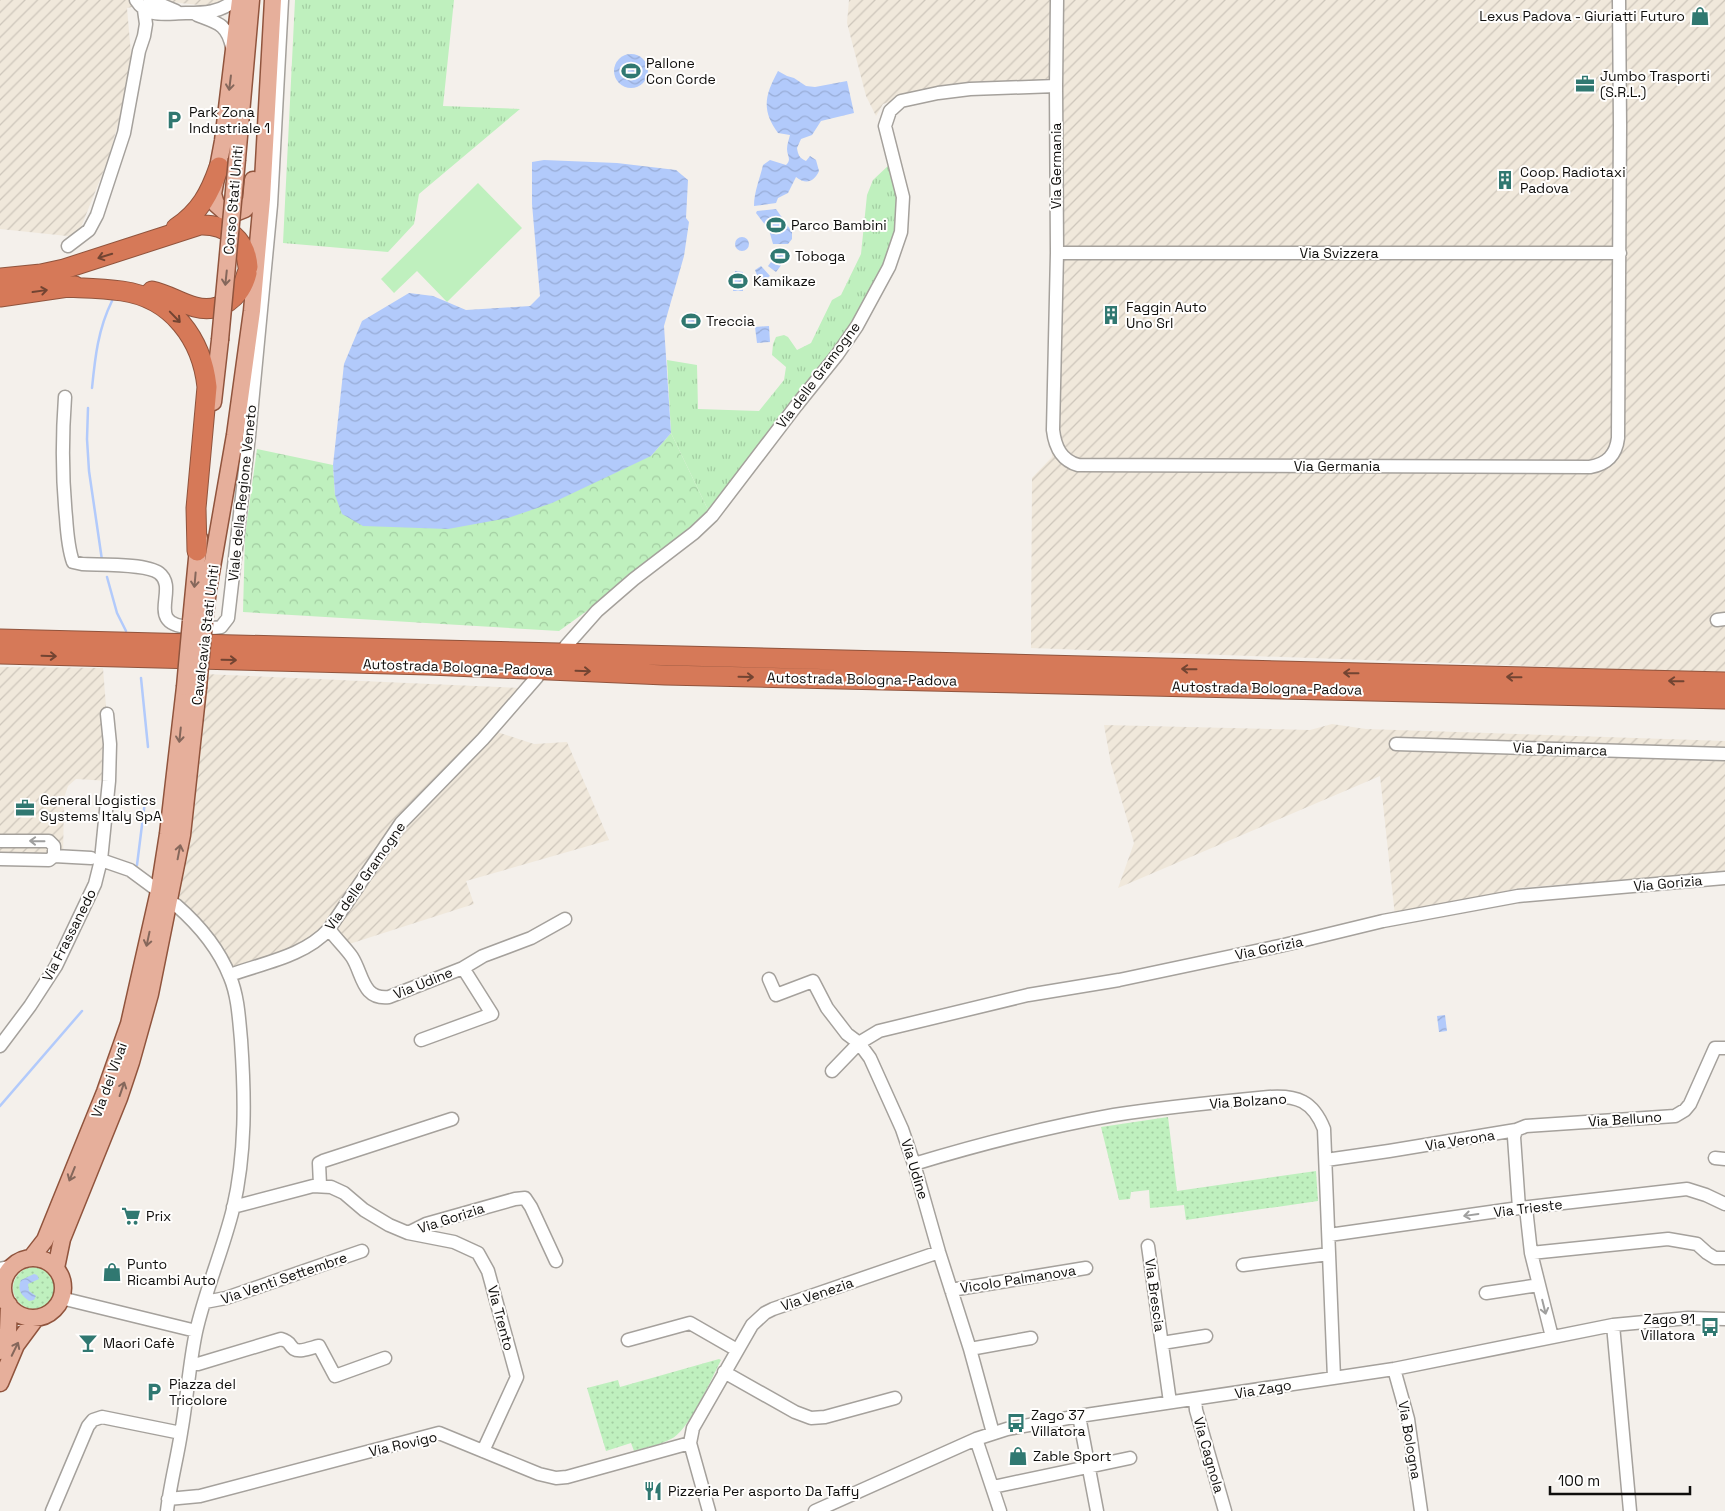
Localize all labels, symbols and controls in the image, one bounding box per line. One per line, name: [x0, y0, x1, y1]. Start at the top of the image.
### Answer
shop icon: Lexus Padova - Giuriatti Futuro: [1689, 5, 1711, 27]
place label: Lexus Padova - Giuriatti Futuro: [1479, 7, 1685, 25]
place label: Pallone Con Corde: [646, 54, 716, 88]
sports icon: Pallone Con Corde: [620, 60, 642, 82]
place label: Jumbo Trasporti (S.R.L.): [1600, 67, 1710, 101]
office icon: Jumbo Trasporti (S.R.L.): [1574, 73, 1596, 95]
one-way arrow: [225, 75, 235, 91]
place label: Park Zona Industriale 1: [189, 103, 270, 137]
parking icon: Park Zona Industriale 1: [163, 109, 185, 131]
street label: Via Germania: [1047, 123, 1065, 209]
street label: Corso Stati Uniti: [219, 145, 247, 255]
place label: Coop. Radiotaxi Padova: [1520, 163, 1626, 197]
building icon: Coop. Radiotaxi Padova: [1494, 169, 1516, 191]
sports icon: Parco Bambini: [765, 214, 787, 236]
place label: Parco Bambini: [791, 216, 887, 234]
street label: Via Svizzera: [1300, 244, 1379, 262]
sports icon: Toboga: [769, 245, 791, 267]
place label: Toboga: [795, 247, 845, 265]
one-way arrow: [97, 251, 113, 261]
one-way arrow: [221, 269, 231, 285]
sports icon: Kamikaze: [727, 270, 749, 292]
place label: Kamikaze: [753, 272, 816, 290]
one-way arrow: [31, 285, 47, 295]
place label: Faggin Auto Uno Srl: [1126, 298, 1207, 332]
building icon: Faggin Auto Uno Srl: [1100, 304, 1122, 326]
sports icon: Treccia: [680, 310, 702, 332]
one-way arrow: [169, 311, 181, 323]
place label: Treccia: [706, 312, 755, 330]
street label: Via delle Gramogne: [772, 318, 864, 432]
street label: Viale della Regione Veneto: [224, 404, 260, 582]
street label: Via Germania: [1294, 457, 1380, 475]
street label: Cavalcavia Stati Uniti: [187, 564, 223, 706]
one-way arrow: [190, 571, 200, 587]
one-way arrow: [40, 651, 56, 660]
one-way arrow: [220, 655, 236, 665]
street label: Autostrada Bologna-Padova: [363, 655, 553, 679]
one-way arrow: [1181, 664, 1197, 673]
one-way arrow: [575, 667, 591, 676]
street label: Autostrada Bologna-Padova: [767, 668, 957, 690]
one-way arrow: [1344, 668, 1360, 678]
one-way arrow: [738, 672, 754, 681]
one-way arrow: [1506, 672, 1522, 682]
one-way arrow: [1669, 676, 1685, 686]
street label: Autostrada Bologna-Padova: [1172, 677, 1362, 699]
one-way arrow: [175, 727, 185, 743]
street label: Via Danimarca: [1512, 738, 1608, 760]
place label: General Logistics Systems Italy SpA: [40, 791, 162, 825]
office icon: General Logistics Systems Italy SpA: [14, 797, 36, 819]
street label: Via delle Gramogne: [321, 818, 409, 934]
one-way arrow: [29, 836, 46, 846]
one-way arrow: [175, 845, 184, 861]
street label: Via Gorizia: [1633, 871, 1703, 895]
street label: Via Frassanedo: [38, 886, 100, 984]
one-way arrow: [143, 931, 153, 947]
street label: Via Gorizia: [1233, 932, 1305, 964]
street label: Via Udine: [391, 963, 455, 1003]
street label: Via dei Vivai: [87, 1040, 131, 1120]
one-way arrow: [118, 1082, 127, 1098]
street label: Via Bolzano: [1209, 1089, 1287, 1113]
street label: Via Belluno: [1587, 1107, 1663, 1131]
street label: Via Verona: [1424, 1126, 1496, 1154]
street label: Via Udine: [897, 1137, 933, 1201]
one-way arrow: [67, 1166, 76, 1181]
street label: Via Trieste: [1493, 1195, 1563, 1221]
street label: Via Gorizia: [415, 1199, 487, 1237]
supermarket icon: Prix: [120, 1205, 142, 1227]
place label: Prix: [146, 1207, 171, 1225]
one-way arrow: [1463, 1210, 1479, 1220]
street label: Via Venti Settembre: [219, 1248, 349, 1308]
place label: Punto Ricambi Auto: [127, 1255, 216, 1289]
street label: Via Brescia: [1141, 1257, 1169, 1333]
shop icon: Punto Ricambi Auto: [101, 1261, 123, 1283]
street label: Vicolo Palmanova: [959, 1261, 1077, 1297]
street label: Via Venezia: [778, 1273, 856, 1315]
street label: Via Trento: [484, 1283, 518, 1353]
one-way arrow: [1540, 1299, 1549, 1315]
place label: Zago 91 Villatora: [1641, 1310, 1695, 1344]
bus stop icon: Zago 91 Villatora: [1699, 1316, 1721, 1338]
bar icon: Maori Cafè: [77, 1332, 99, 1354]
place label: Maori Cafè: [103, 1334, 175, 1352]
one-way arrow: [11, 1342, 20, 1357]
place label: Piazza del Tricolore: [169, 1375, 236, 1409]
street label: Via Zago: [1233, 1376, 1293, 1402]
parking icon: Piazza del Tricolore: [143, 1381, 165, 1403]
street label: Via Bologna: [1394, 1399, 1426, 1481]
place label: Zago 37 Villatora: [1031, 1406, 1086, 1440]
bus stop icon: Zago 37 Villatora: [1005, 1412, 1027, 1434]
street label: Via Cagnola: [1190, 1415, 1228, 1495]
street label: Via Rovigo: [367, 1427, 439, 1461]
shop icon: Zable Sport: [1007, 1445, 1029, 1467]
place label: Zable Sport: [1033, 1447, 1111, 1465]
scale bar: [1550, 1464, 1690, 1496]
text: 100 m: [1558, 1471, 1600, 1490]
restaurant icon: Pizzeria Per asporto Da Taffy: [642, 1480, 664, 1502]
place label: Pizzeria Per asporto Da Taffy: [668, 1482, 859, 1500]

